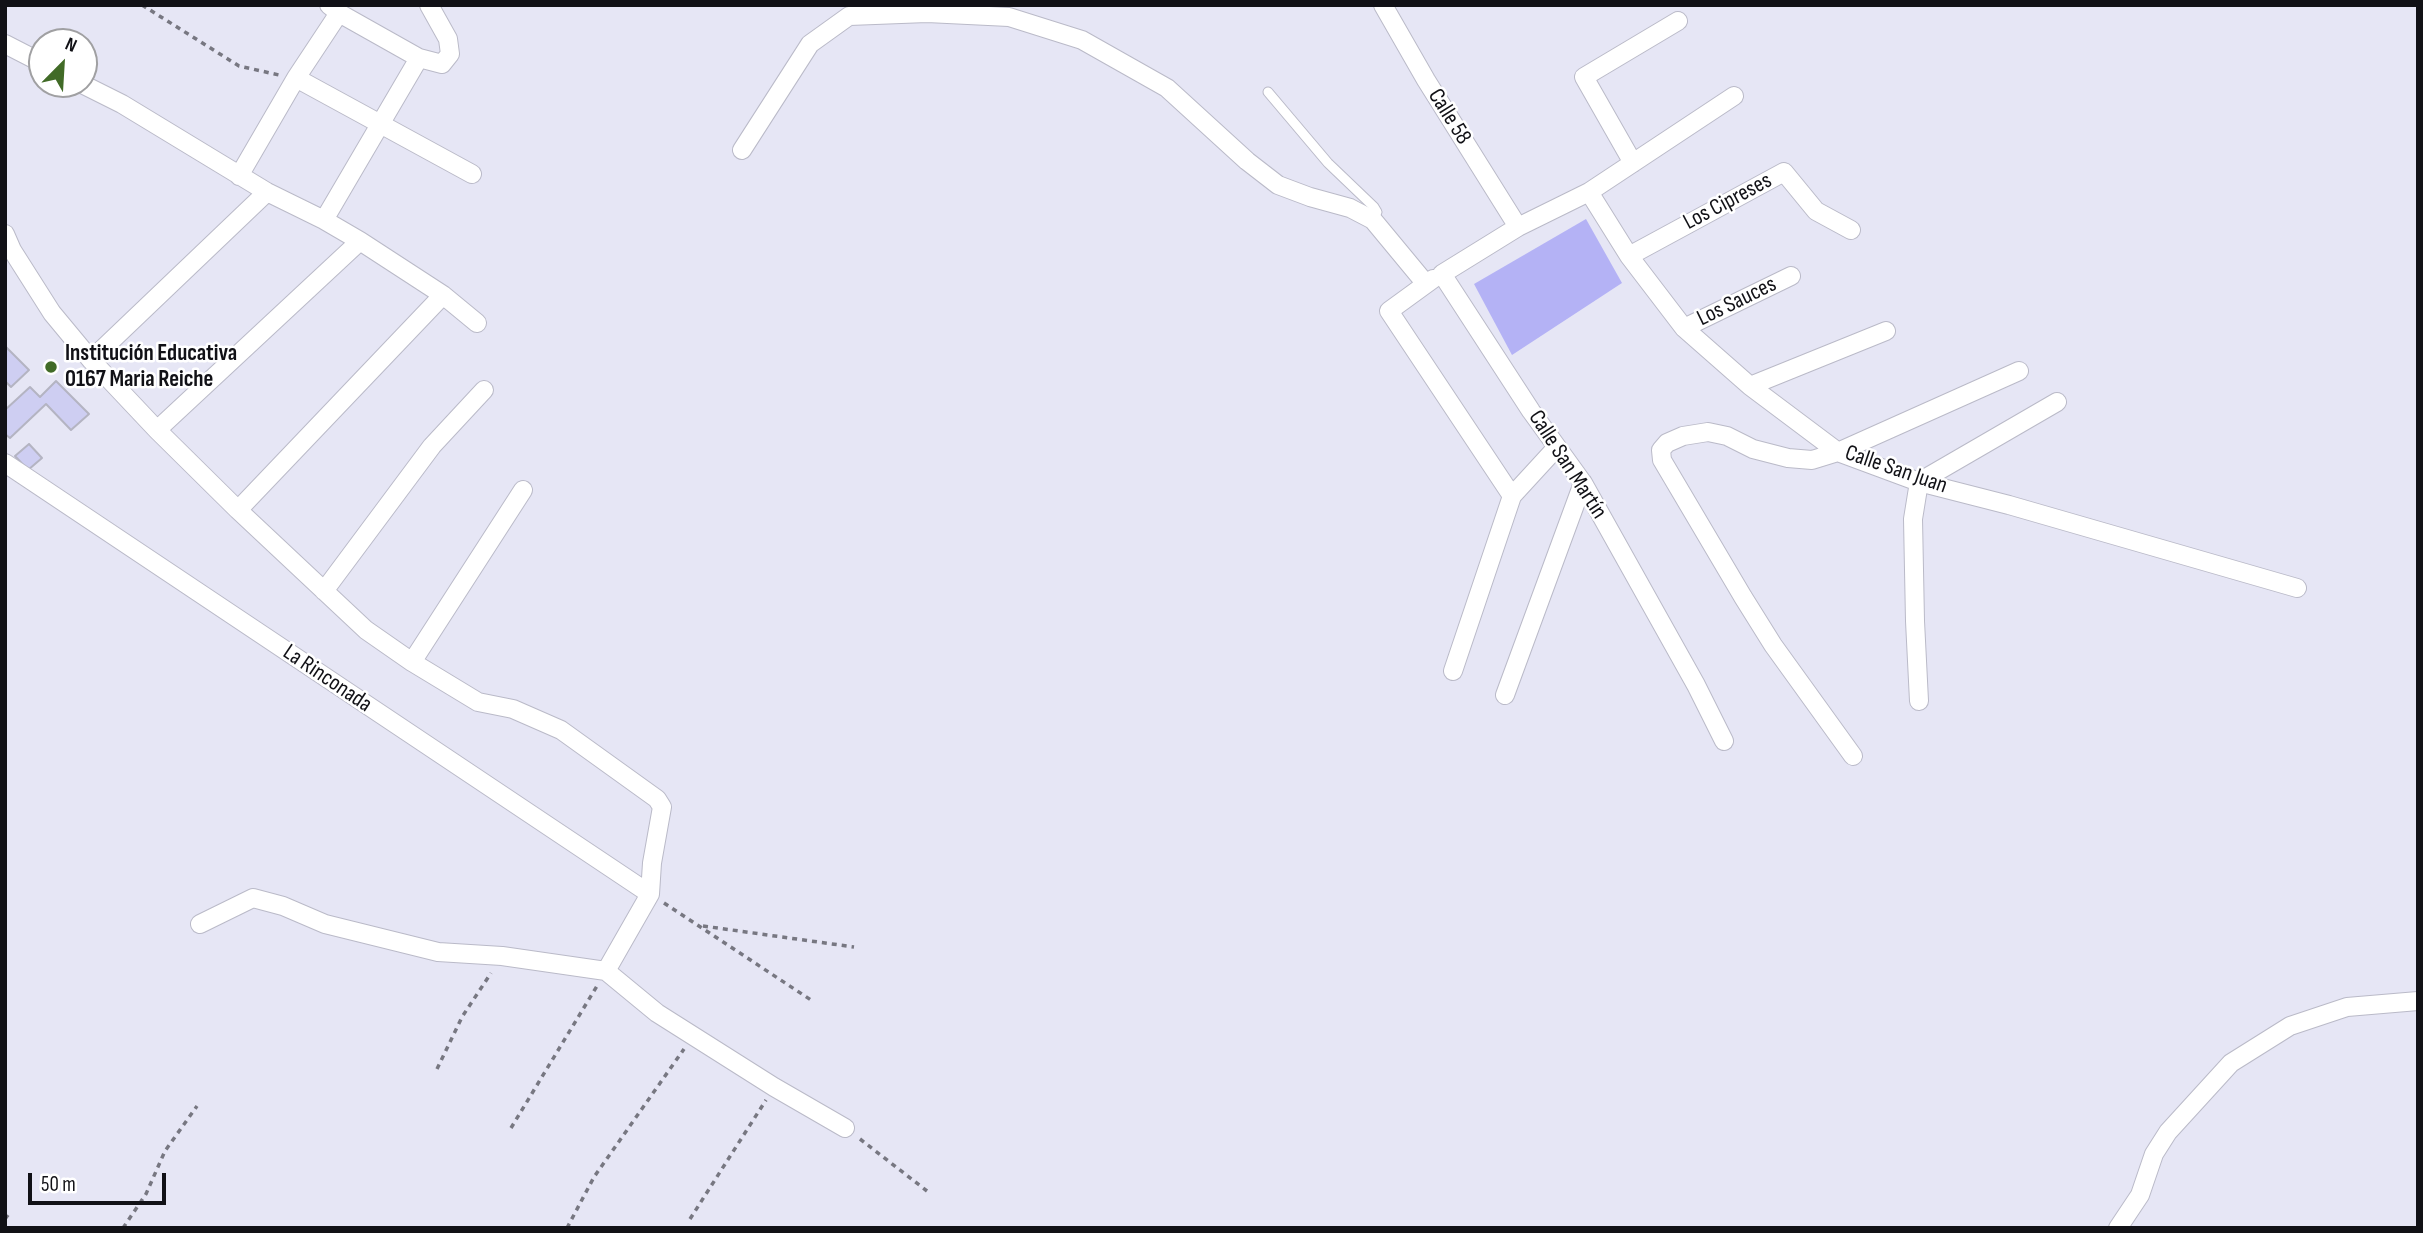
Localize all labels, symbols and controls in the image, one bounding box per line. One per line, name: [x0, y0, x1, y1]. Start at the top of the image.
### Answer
north arrow: [28, 28, 98, 98]
text: N: [62, 33, 80, 58]
street label: Calle 58: [1421, 84, 1477, 150]
street label: Los Cipreses: [1679, 167, 1777, 237]
street label: Los Sauces: [1693, 271, 1781, 333]
place label: Institución Educativa 0167 Maria Reiche: [65, 340, 237, 394]
marker: Institución Educativa 0167 Maria Reiche: [43, 359, 59, 375]
street label: Calle San Martín: [1522, 406, 1612, 524]
street label: Calle San Juan: [1841, 440, 1951, 500]
street label: La Rinconada: [277, 639, 377, 719]
scale bar: [32, 1160, 170, 1204]
text: 50 m: [41, 1172, 76, 1197]

